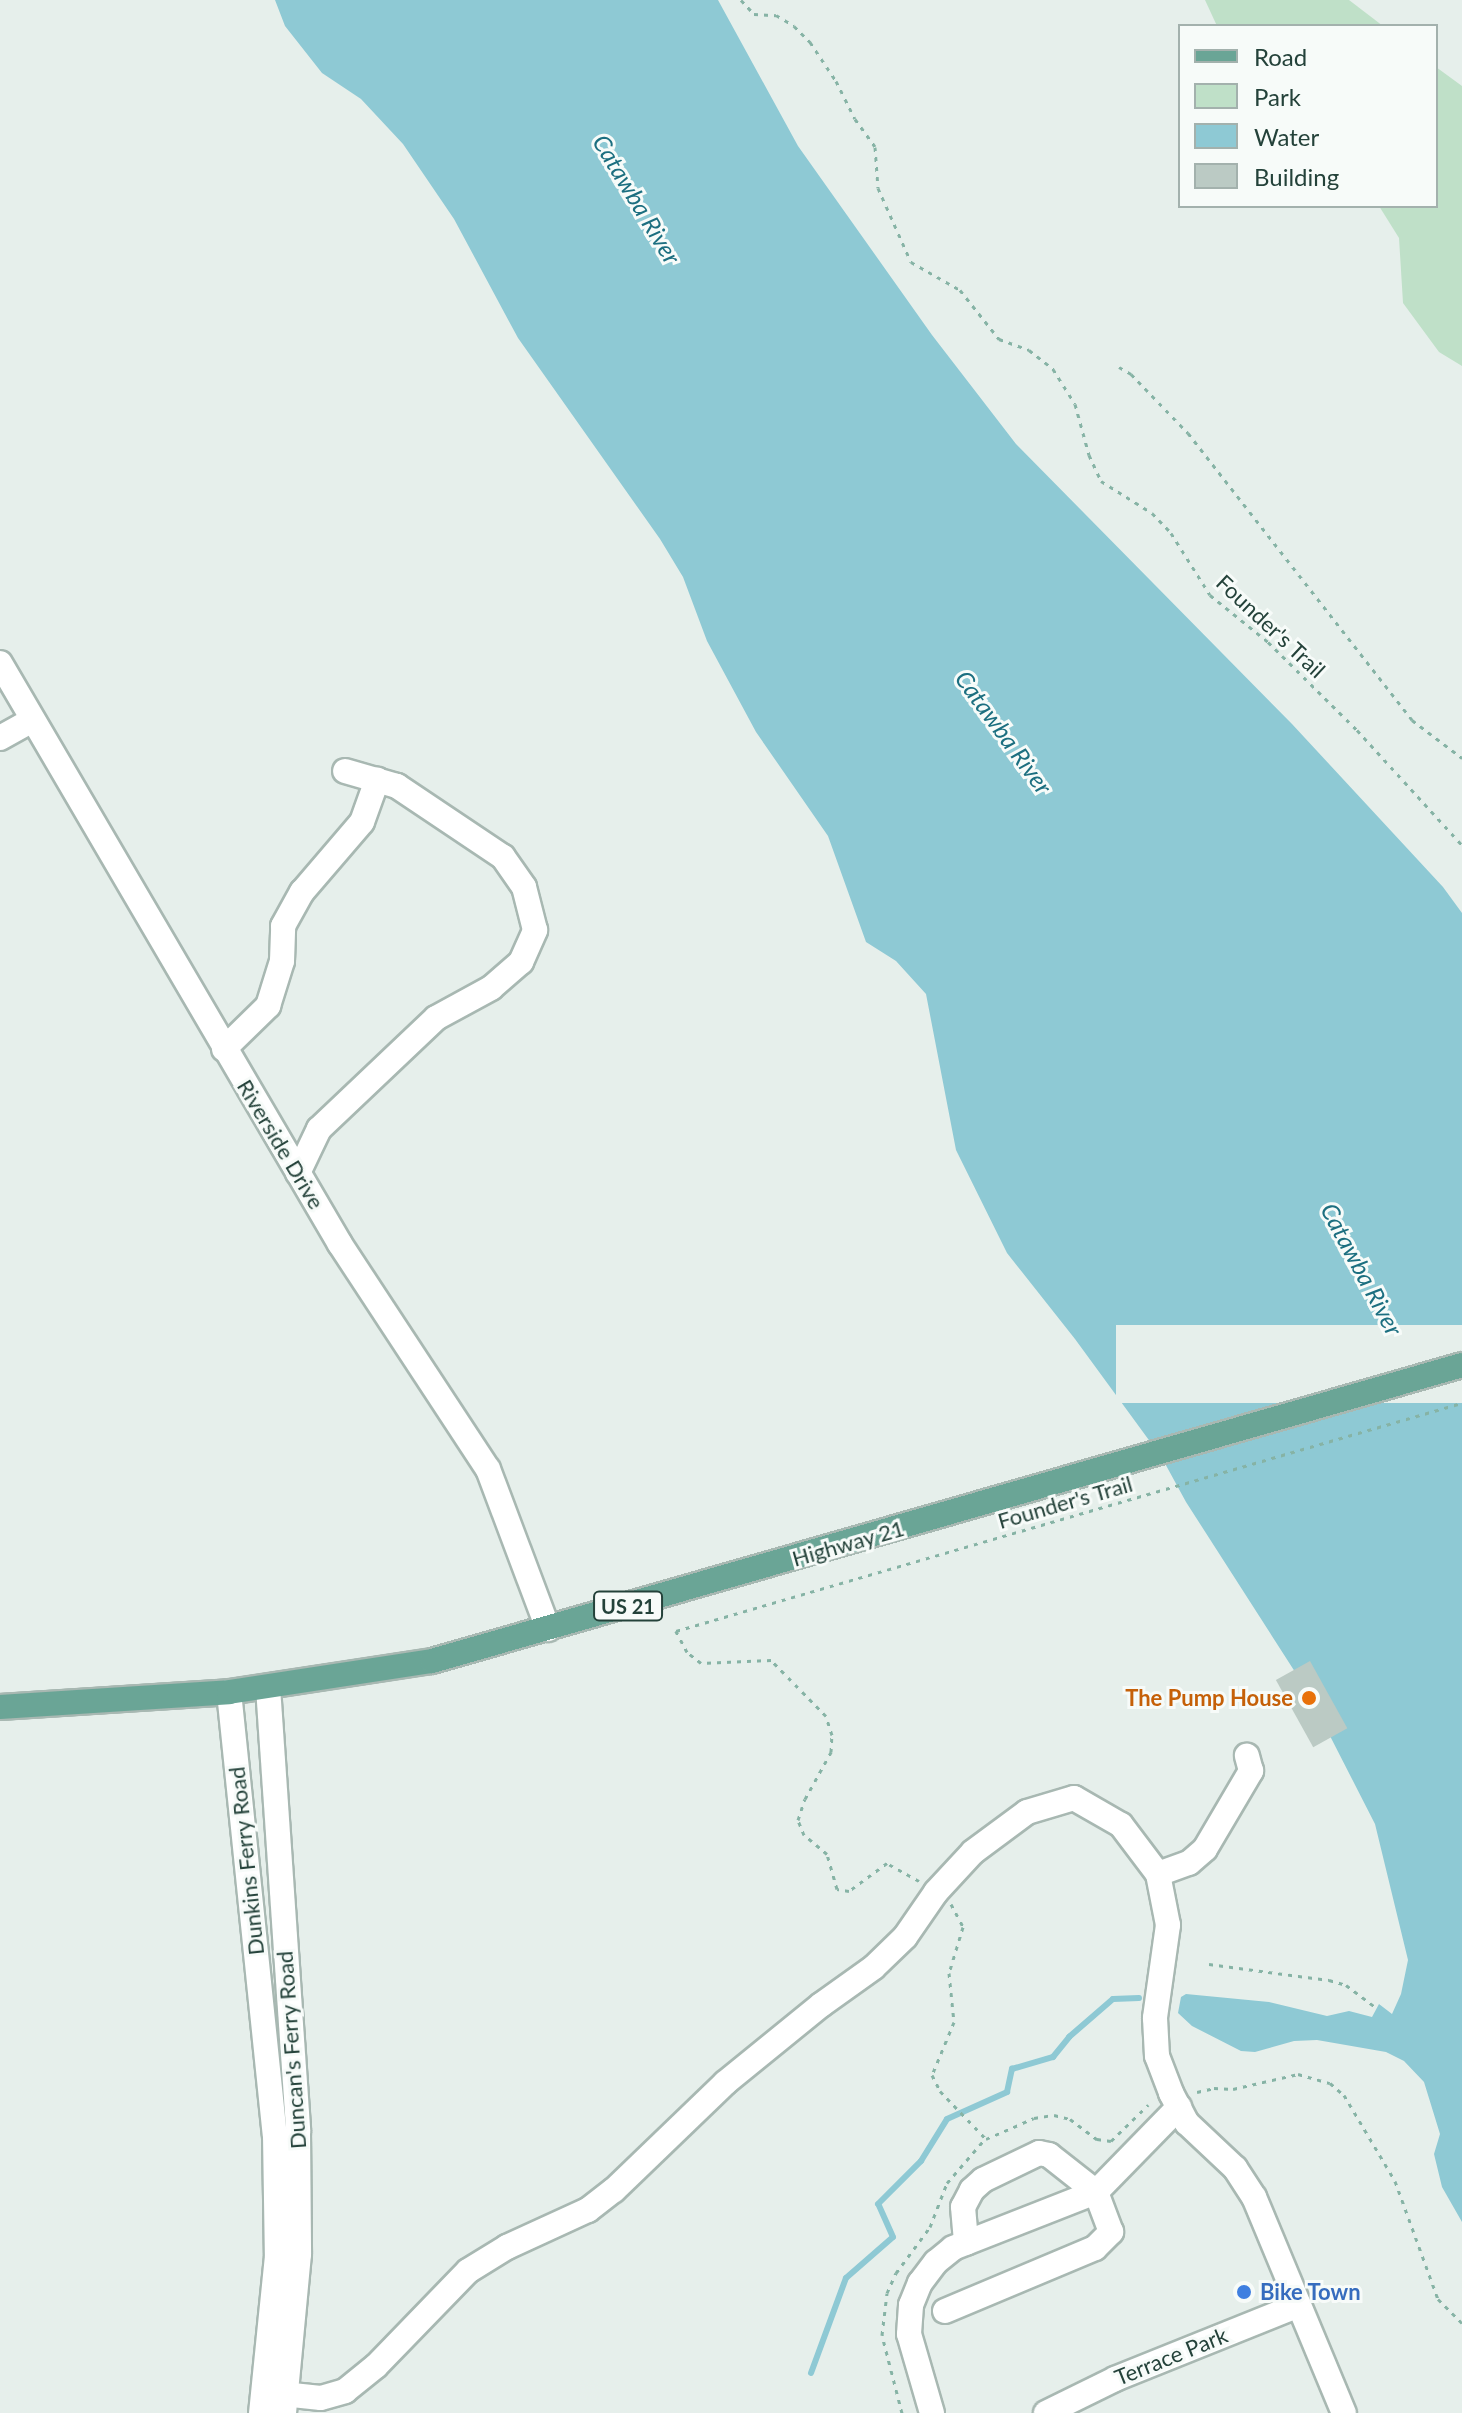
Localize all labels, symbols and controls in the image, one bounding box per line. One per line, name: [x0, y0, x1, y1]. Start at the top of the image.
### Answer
legend: [1178, 24, 1438, 208]
text: Road: [1254, 42, 1307, 71]
text: Park: [1254, 82, 1301, 111]
text: Water: [1254, 122, 1319, 151]
water label: Catawba River: [587, 129, 687, 269]
text: Building: [1254, 162, 1339, 191]
street label: Founder's Trail: [1211, 569, 1331, 683]
water label: Catawba River: [950, 665, 1058, 799]
street label: Riverside Drive: [232, 1074, 330, 1214]
water label: Catawba River: [1315, 1198, 1409, 1340]
street label: Founder's Trail: [994, 1470, 1136, 1534]
street label: Highway 21: [789, 1514, 907, 1572]
road number: US 21: [592, 1590, 664, 1622]
place label: The Pump House: [1125, 1685, 1293, 1711]
marker: The Pump House: [1300, 1689, 1318, 1707]
street label: Dunkins Ferry Road: [223, 1765, 269, 1957]
street label: Duncan's Ferry Road: [271, 1950, 311, 2150]
place label: Bike Town: [1260, 2279, 1361, 2305]
marker: Bike Town: [1235, 2283, 1253, 2301]
street label: Terrace Park: [1111, 2321, 1231, 2391]

